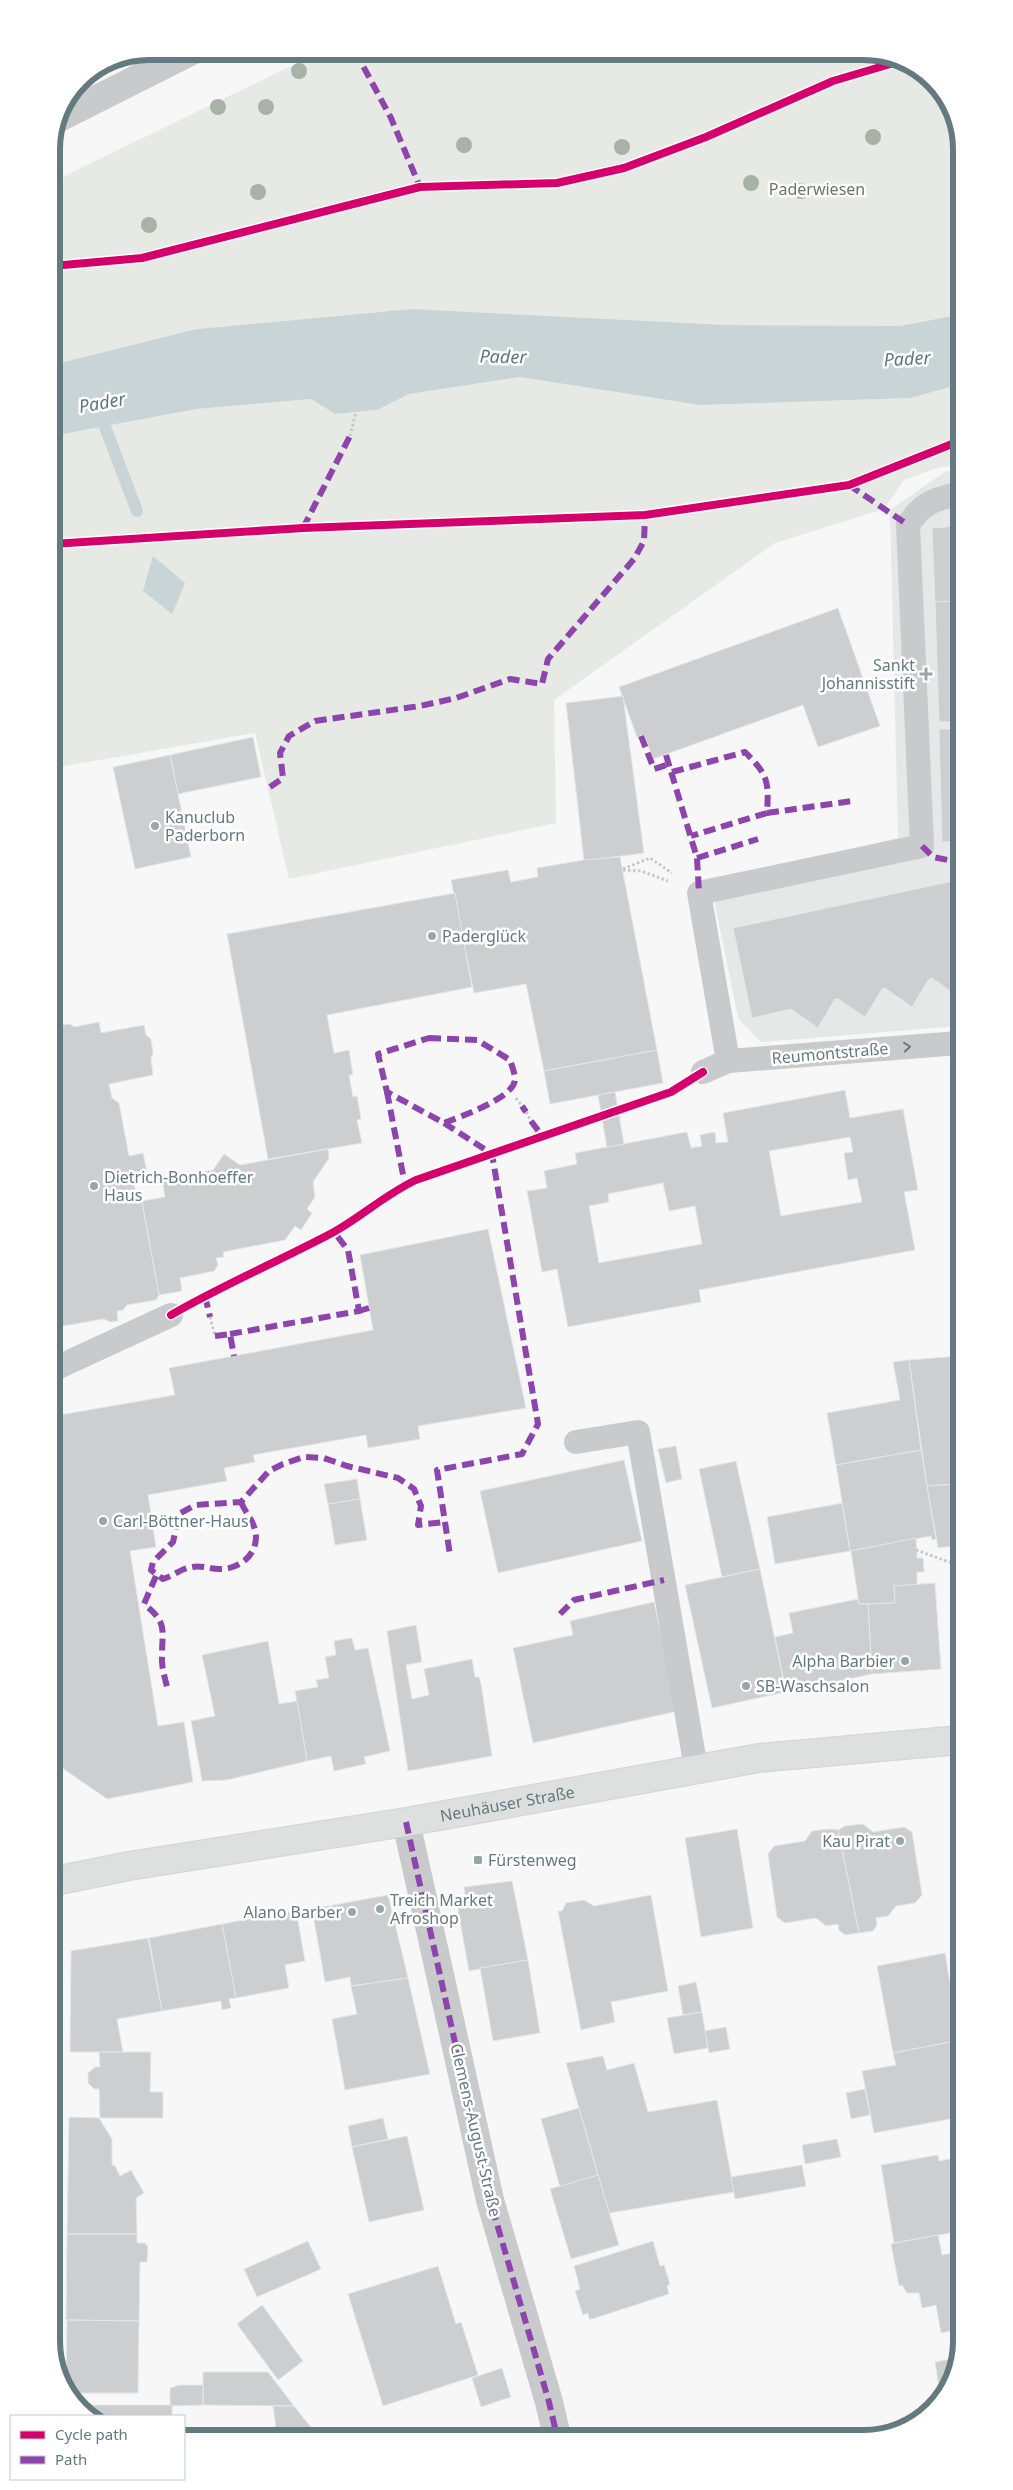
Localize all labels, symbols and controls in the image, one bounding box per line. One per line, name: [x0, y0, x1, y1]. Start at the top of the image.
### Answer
park label: Paderwiesen: [769, 178, 865, 200]
water label: Pader: [479, 344, 528, 368]
water label: Pader: [883, 345, 932, 371]
water label: Pader: [77, 386, 128, 418]
place label: Sankt Johannisstift: [820, 654, 915, 694]
marker: Sankt Johannisstift: [919, 667, 933, 681]
place label: Kanuclub Paderborn: [165, 806, 245, 846]
marker: Kanuclub Paderborn: [149, 820, 161, 832]
place label: Paderglück: [442, 925, 527, 947]
marker: Paderglück: [426, 930, 438, 942]
street label: Reumontstraße: [771, 1037, 889, 1069]
one-way arrow: [903, 1042, 911, 1053]
place label: Dietrich-Bonhoeffer Haus: [104, 1166, 254, 1206]
marker: Dietrich-Bonhoeffer Haus: [88, 1180, 100, 1192]
place label: Carl-Böttner-Haus: [113, 1510, 249, 1532]
marker: Carl-Böttner-Haus: [97, 1515, 109, 1527]
place label: Alpha Barbier: [792, 1650, 895, 1672]
marker: Alpha Barbier: [899, 1655, 911, 1667]
place label: SB-Waschsalon: [756, 1675, 869, 1697]
marker: SB-Waschsalon: [740, 1680, 752, 1692]
street label: Neuhäuser Straße: [438, 1781, 576, 1827]
place label: Kau Pirat: [822, 1830, 890, 1852]
marker: Kau Pirat: [894, 1835, 906, 1847]
place label: Fürstenweg: [488, 1849, 577, 1871]
marker: Fürstenweg: [472, 1854, 484, 1866]
place label: Treich Market Afroshop: [390, 1889, 493, 1929]
place label: Alano Barber: [243, 1901, 342, 1923]
marker: Treich Market Afroshop: [374, 1903, 386, 1915]
marker: Alano Barber: [346, 1906, 358, 1918]
street label: Clemens-August-Straße: [445, 2041, 507, 2219]
legend: [10, 2415, 185, 2480]
text: Cycle path: [55, 2424, 128, 2444]
text: Path: [55, 2449, 87, 2469]

